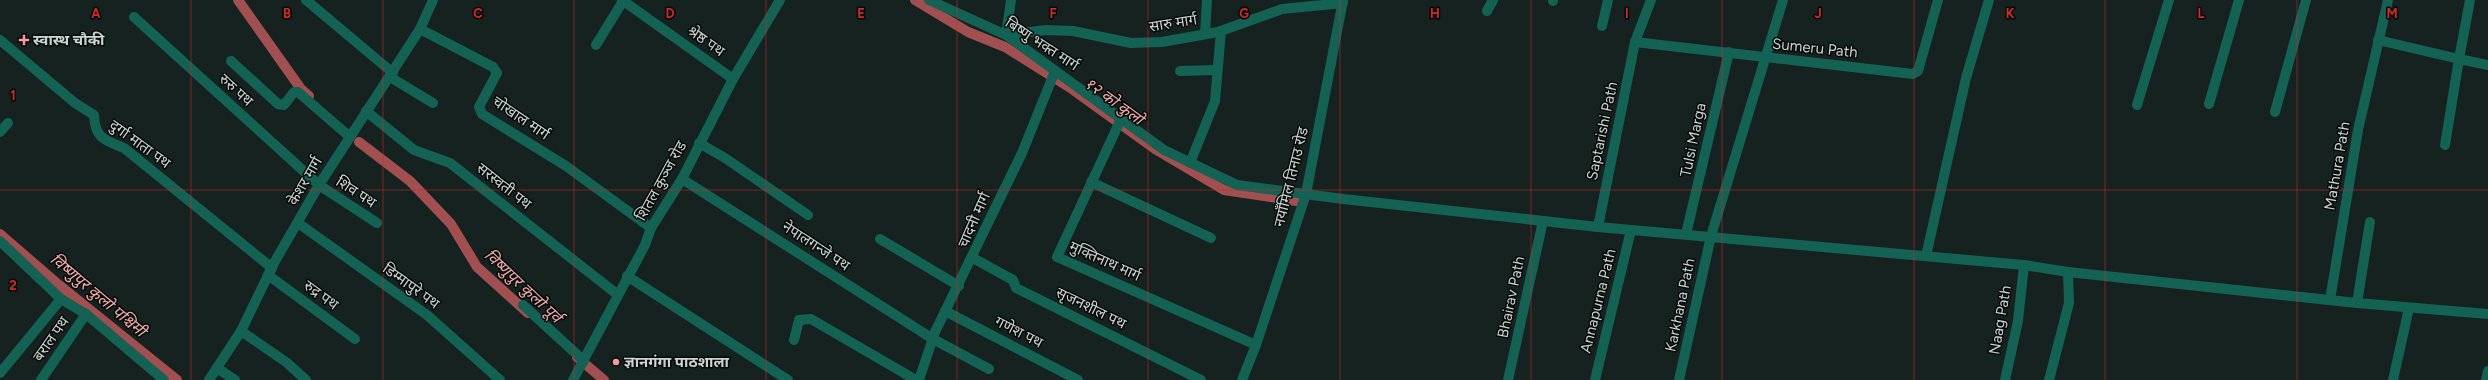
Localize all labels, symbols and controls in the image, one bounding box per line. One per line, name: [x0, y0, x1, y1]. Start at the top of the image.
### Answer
text: A: [91, 6, 101, 21]
text: B: [283, 6, 291, 21]
text: C: [473, 6, 483, 21]
text: D: [665, 6, 675, 21]
text: E: [857, 6, 865, 21]
text: F: [1049, 6, 1057, 21]
text: G: [1239, 6, 1249, 21]
text: H: [1430, 6, 1440, 21]
text: I: [1625, 6, 1629, 21]
text: J: [1814, 6, 1822, 21]
text: K: [2006, 6, 2015, 21]
text: L: [2198, 6, 2205, 21]
text: M: [2386, 6, 2398, 21]
street label: सारु मार्ग: [1148, 10, 1199, 36]
street label: बिष्णु भक्त मार्ग: [1001, 14, 1083, 76]
street label: श्रेष्ठ पथ: [684, 22, 728, 60]
place label: स्वास्थ चौकी: [33, 31, 105, 49]
marker: स्वास्थ चौकी: [18, 34, 30, 46]
street label: Sumeru Path: [1771, 35, 1859, 61]
street label: रुरु पथ: [215, 70, 257, 110]
water label: १२ को कुलो: [1080, 73, 1150, 131]
street label: Saptarishi Path: [1583, 80, 1621, 182]
text: 1: [10, 88, 16, 103]
street label: चोखाल मार्ग: [489, 92, 554, 144]
street label: Tulsi Marga: [1676, 101, 1710, 179]
street label: दुर्गा माता पथ: [105, 116, 174, 173]
street label: Mathura Path: [2320, 120, 2354, 212]
street label: नयाँमिल तिनाउ रोड: [1270, 124, 1312, 229]
street label: शितल कुञ्ज रोड: [632, 137, 692, 225]
street label: केशर मार्ग: [284, 153, 327, 208]
street label: सरस्वती पथ: [473, 159, 535, 213]
street label: शिव पथ: [333, 172, 380, 212]
street label: चादनी मार्ग: [954, 189, 995, 250]
street label: नेपालगन्जे पथ: [779, 218, 853, 275]
street label: मुक्तिनाथ मार्ग: [1066, 237, 1144, 286]
water label: विष्णुपुर कुलो पूर्व: [480, 245, 568, 330]
street label: Annapurna Path: [1576, 247, 1620, 355]
water label: विष्णुपुर कुलो पश्चिमी: [46, 250, 152, 343]
street label: Bhairav Path: [1494, 255, 1528, 339]
street label: Karkhana Path: [1661, 257, 1699, 353]
street label: डिम्मापुरे पथ: [379, 259, 443, 314]
street label: रुद्र पथ: [300, 276, 342, 314]
text: 2: [9, 278, 17, 293]
street label: सृजनशील पथ: [1053, 283, 1129, 334]
street label: Naag Path: [1985, 284, 2015, 356]
street label: गणेश पथ: [992, 312, 1046, 352]
street label: बराल पथ: [29, 313, 73, 365]
place label: ज्ञानगंगा पाठशाला: [624, 353, 730, 371]
marker: ज्ञानगंगा पाठशाला: [611, 357, 621, 367]

